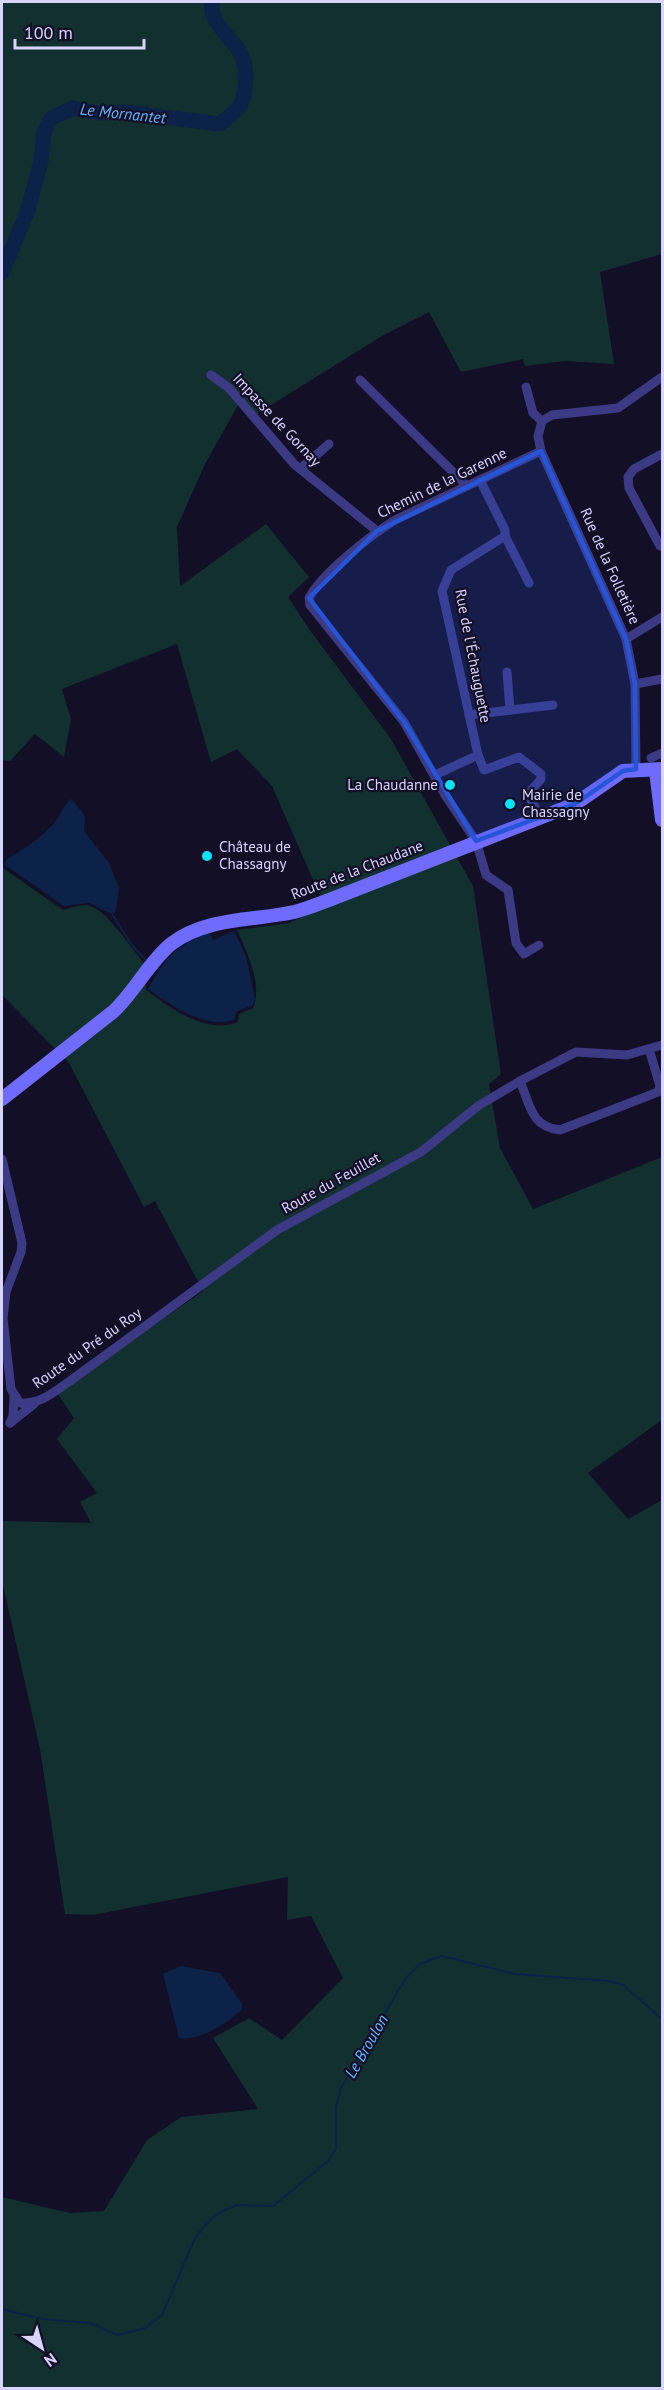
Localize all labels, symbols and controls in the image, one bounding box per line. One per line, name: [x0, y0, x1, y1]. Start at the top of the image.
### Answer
scale bar: [15, 12, 144, 50]
text: 100 m: [24, 21, 73, 44]
water label: Le Mornantet: [79, 99, 168, 128]
street label: Impasse de Gornay: [229, 369, 326, 470]
street label: Chemin de la Garenne: [374, 443, 510, 522]
street label: Rue de la Folletière: [576, 505, 645, 627]
street label: Rue de l'Échauguette: [451, 587, 496, 724]
place label: La Chaudanne: [347, 775, 438, 794]
marker: La Chaudanne: [443, 778, 457, 792]
place label: Mairie de Chassagny: [522, 785, 590, 821]
marker: Mairie de Chassagny: [503, 797, 517, 811]
street label: Route de la Chaudane: [288, 836, 426, 903]
place label: Château de Chassagny: [219, 837, 291, 873]
marker: Château de Chassagny: [200, 849, 214, 863]
street label: Route du Feuillet: [278, 1148, 383, 1218]
street label: Route du Pré du Roy: [28, 1303, 145, 1392]
water label: Le Broulon: [340, 2011, 392, 2081]
north arrow: [12, 2318, 72, 2378]
text: N: [41, 2349, 61, 2371]

